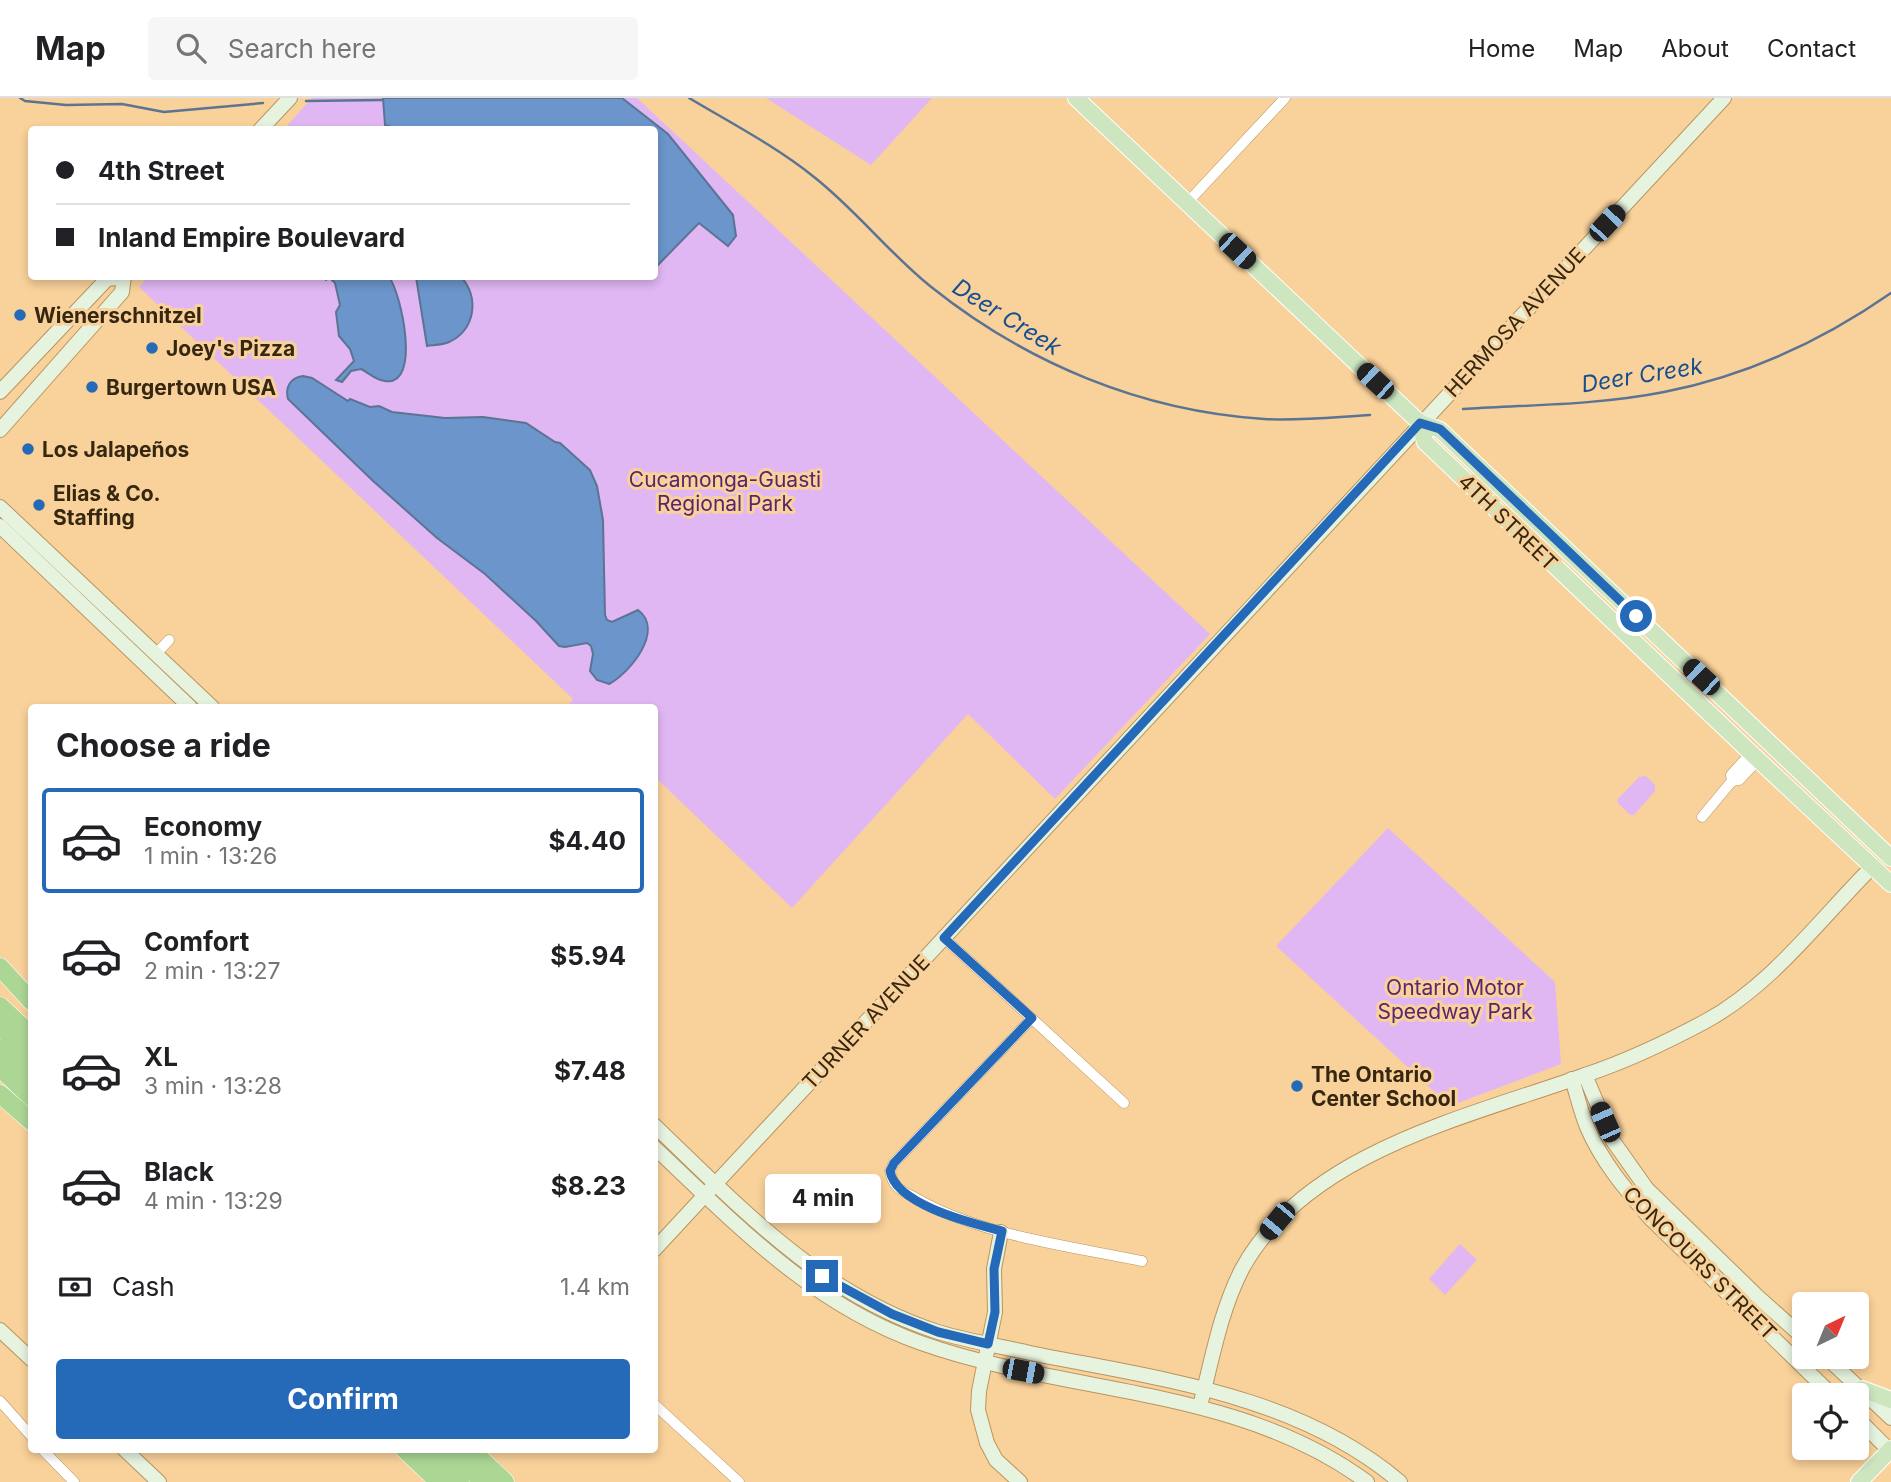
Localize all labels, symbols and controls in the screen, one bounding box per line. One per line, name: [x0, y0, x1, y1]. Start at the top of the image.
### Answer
search box: [148, 17, 638, 80]
text: Map: [35, 28, 106, 68]
icon: search: [172, 29, 210, 67]
text: Search here: [228, 33, 376, 64]
text: Home: [1468, 34, 1535, 63]
text: Map: [1573, 34, 1623, 63]
text: About: [1661, 34, 1729, 63]
text: Contact: [1767, 34, 1856, 63]
text: 4th Street: [98, 155, 225, 186]
car: [1585, 200, 1630, 246]
text: Inland Empire Boulevard: [98, 222, 405, 253]
car: [1215, 229, 1260, 273]
street label: HERMOSA AVENUE: [1439, 242, 1591, 402]
water label: Deer Creek: [948, 273, 1067, 361]
place label: Wienerschnitzel: [34, 303, 202, 328]
marker: Wienerschnitzel: [12, 307, 28, 323]
place label: Joey's Pizza: [166, 336, 295, 361]
marker: Joey's Pizza: [144, 340, 160, 356]
water label: Deer Creek: [1579, 352, 1705, 398]
car: [1353, 359, 1398, 403]
place label: Burgertown USA: [106, 375, 277, 400]
marker: Burgertown USA: [84, 379, 100, 395]
place label: Los Jalapeños: [42, 437, 189, 462]
marker: Los Jalapeños: [20, 441, 36, 457]
park label: Cucamonga-Guasti Regional Park: [629, 467, 821, 516]
street label: 4TH STREET: [1453, 469, 1563, 575]
place label: Elias & Co. Staffing: [53, 481, 161, 530]
marker: Elias & Co. Staffing: [31, 497, 47, 513]
route start: [1620, 600, 1652, 632]
car: [1679, 655, 1724, 699]
text: Choose a ride: [56, 726, 271, 765]
icon: car: [60, 809, 123, 872]
text: Economy: [144, 811, 262, 842]
text: $4.40: [548, 825, 626, 856]
text: 1 min · 13:26: [144, 842, 277, 870]
icon: car: [60, 924, 123, 987]
text: Comfort: [144, 926, 249, 957]
text: $5.94: [550, 940, 626, 971]
street label: TURNER AVENUE: [797, 950, 935, 1094]
text: 2 min · 13:27: [144, 957, 281, 985]
park label: Ontario Motor Speedway Park: [1377, 975, 1533, 1024]
icon: car: [60, 1039, 123, 1102]
text: XL: [144, 1041, 178, 1072]
text: $7.48: [554, 1055, 626, 1086]
place label: The Ontario Center School: [1311, 1062, 1456, 1111]
text: 3 min · 13:28: [144, 1072, 282, 1100]
marker: The Ontario Center School: [1289, 1078, 1305, 1094]
car: [1587, 1099, 1624, 1145]
icon: car: [60, 1154, 123, 1217]
text: Black: [144, 1156, 214, 1187]
text: $8.23: [551, 1170, 626, 1201]
callout: 4 min: [764, 1174, 880, 1224]
street label: CONCOURS STREET: [1618, 1181, 1782, 1345]
text: 4 min: [792, 1184, 854, 1212]
text: 4 min · 13:29: [144, 1187, 283, 1215]
car: [1256, 1198, 1299, 1244]
route end: [806, 1260, 838, 1292]
icon: cash: [56, 1268, 94, 1306]
text: Cash: [112, 1271, 175, 1302]
text: 1.4 km: [560, 1273, 630, 1301]
north arrow: [1792, 1292, 1869, 1368]
map controls: [1792, 1292, 1869, 1460]
car: [1001, 1357, 1046, 1385]
button: Confirm: [56, 1359, 630, 1439]
button: locate: [1792, 1383, 1869, 1460]

